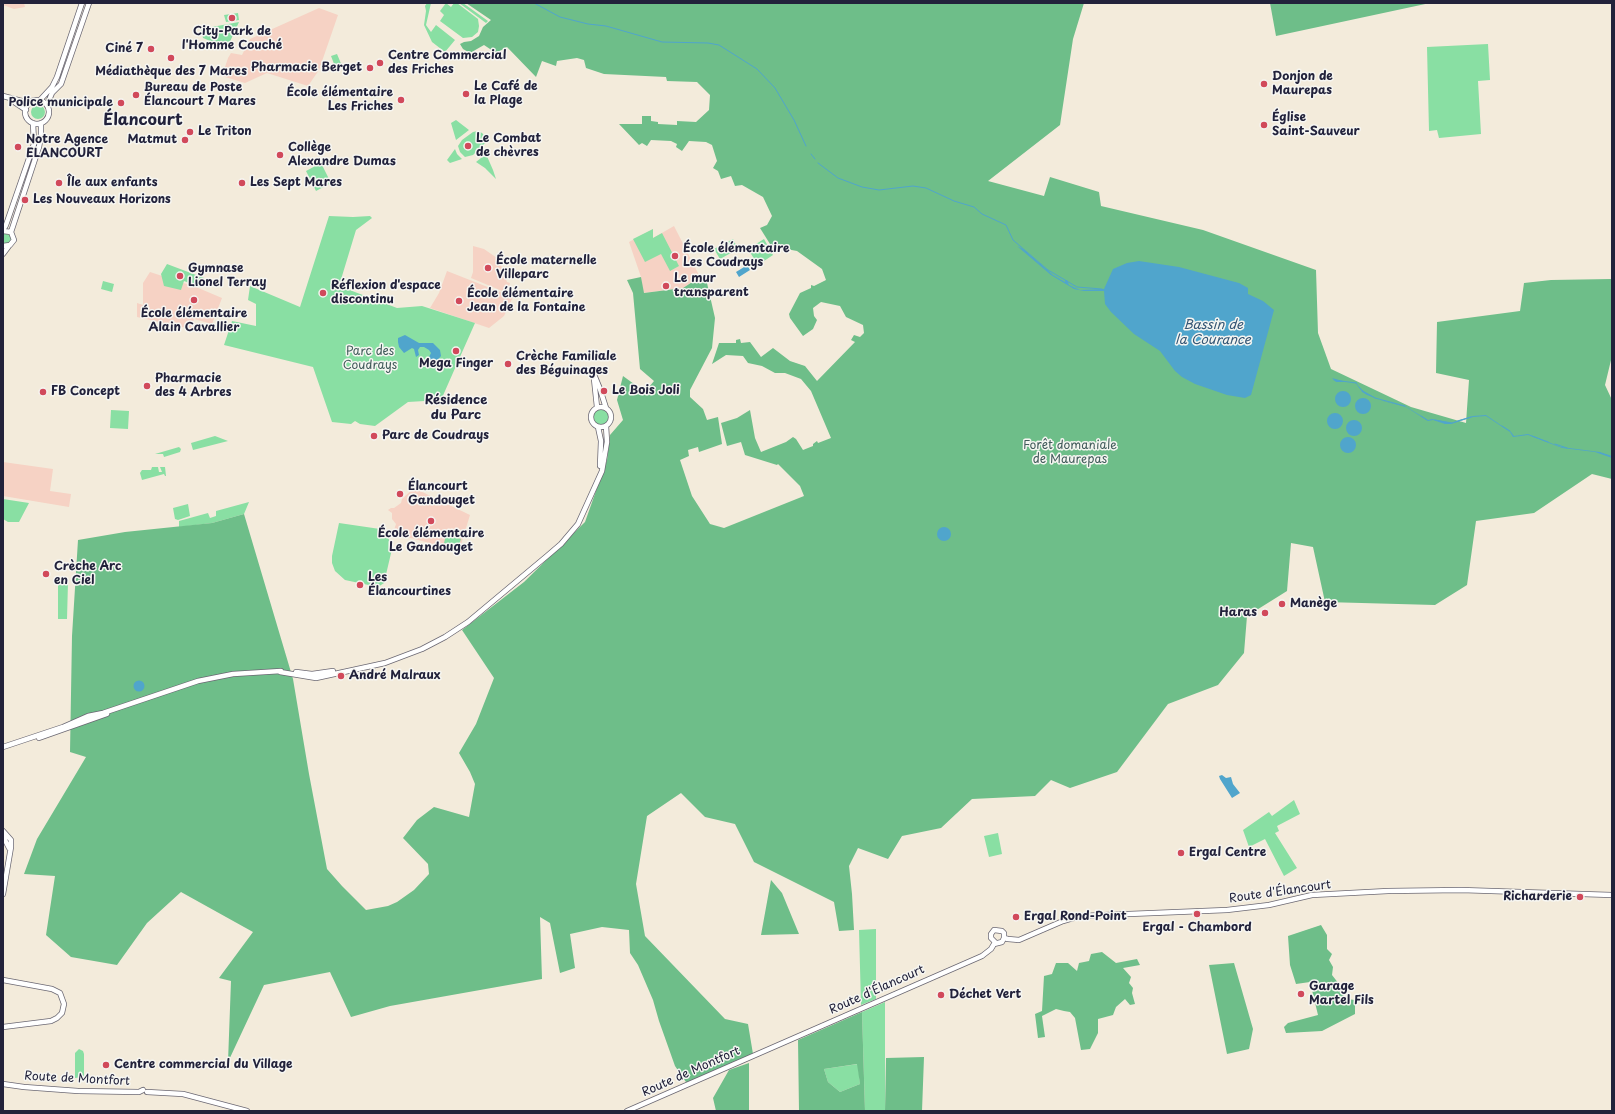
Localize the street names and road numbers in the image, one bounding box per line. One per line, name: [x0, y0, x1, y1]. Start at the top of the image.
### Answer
street label: Route d'Élancourt: [1228, 878, 1332, 906]
street label: Route d'Élancourt: [827, 963, 927, 1017]
street label: Route de Montfort: [640, 1044, 742, 1100]
street label: Route de Montfort: [24, 1069, 130, 1089]

